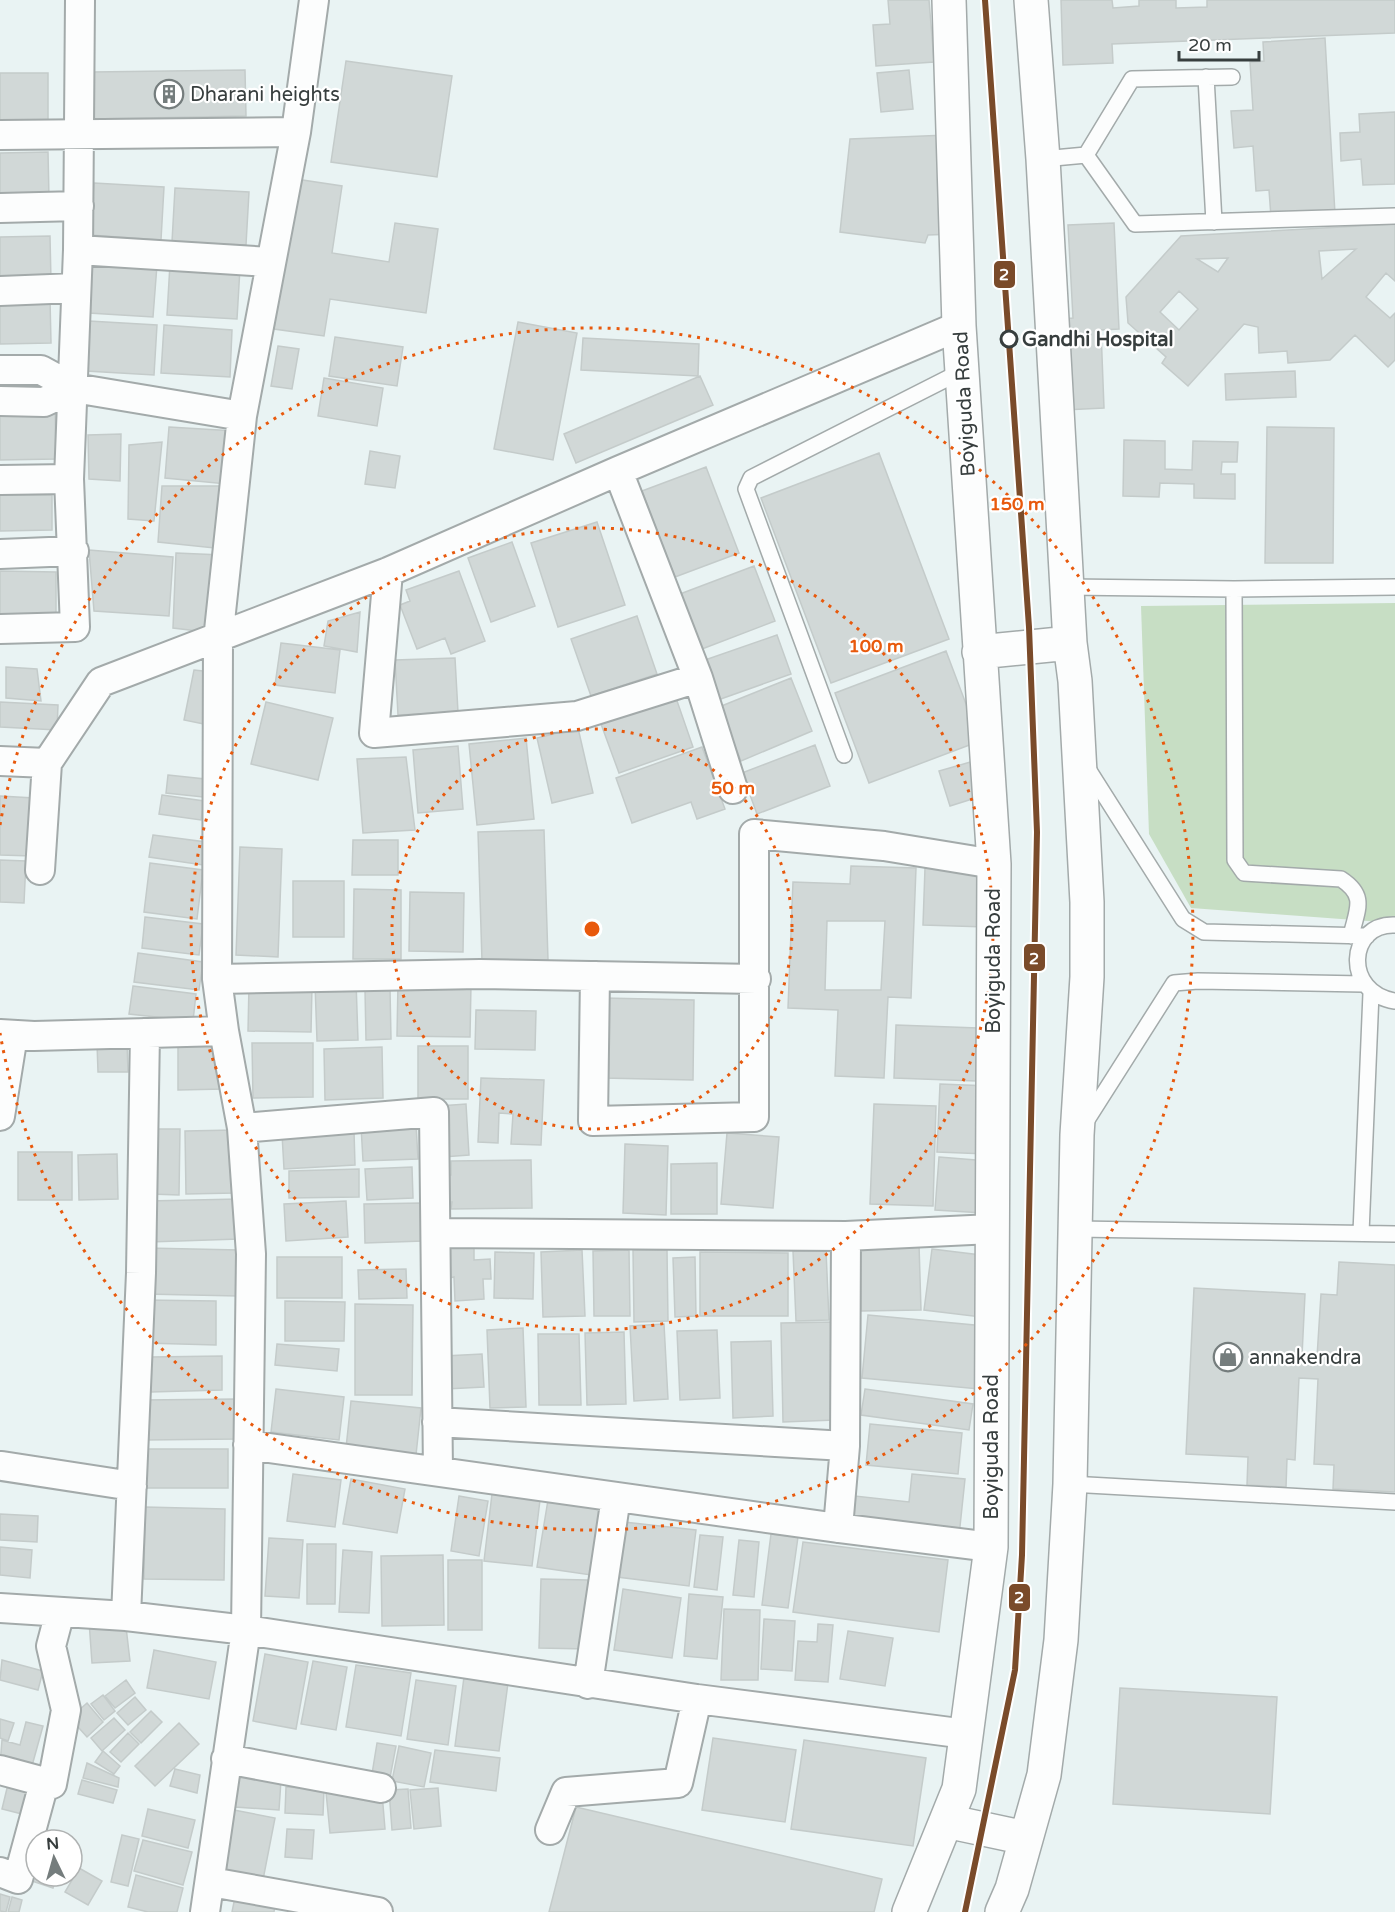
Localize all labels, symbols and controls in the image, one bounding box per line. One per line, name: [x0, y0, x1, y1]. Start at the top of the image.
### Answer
scale bar: [1179, 24, 1258, 62]
text: 20 m: [1188, 34, 1232, 56]
building icon: Dharani heights: [153, 78, 185, 110]
place label: Dharani heights: [190, 83, 340, 107]
line badge: 2: [993, 260, 1016, 289]
text: 2: [999, 265, 1009, 285]
place label: Gandhi Hospital: [1022, 328, 1174, 352]
marker: Gandhi Hospital: [1000, 330, 1018, 348]
street label: Boyiguda Road: [949, 331, 981, 477]
text: 150 m: [989, 493, 1045, 515]
text: 100 m: [848, 635, 904, 657]
text: 50 m: [711, 777, 755, 799]
street label: Boyiguda Road: [982, 888, 1006, 1034]
centre of rings: [582, 919, 602, 939]
line badge: 2: [1023, 943, 1046, 972]
text: 2: [1029, 949, 1039, 969]
shop icon: annakendra: [1212, 1341, 1244, 1373]
place label: annakendra: [1249, 1346, 1362, 1370]
street label: Boyiguda Road: [980, 1374, 1004, 1520]
line badge: 2: [1008, 1583, 1031, 1612]
text: 2: [1014, 1588, 1024, 1608]
north arrow: [24, 1828, 84, 1888]
text: N: [46, 1834, 60, 1855]

